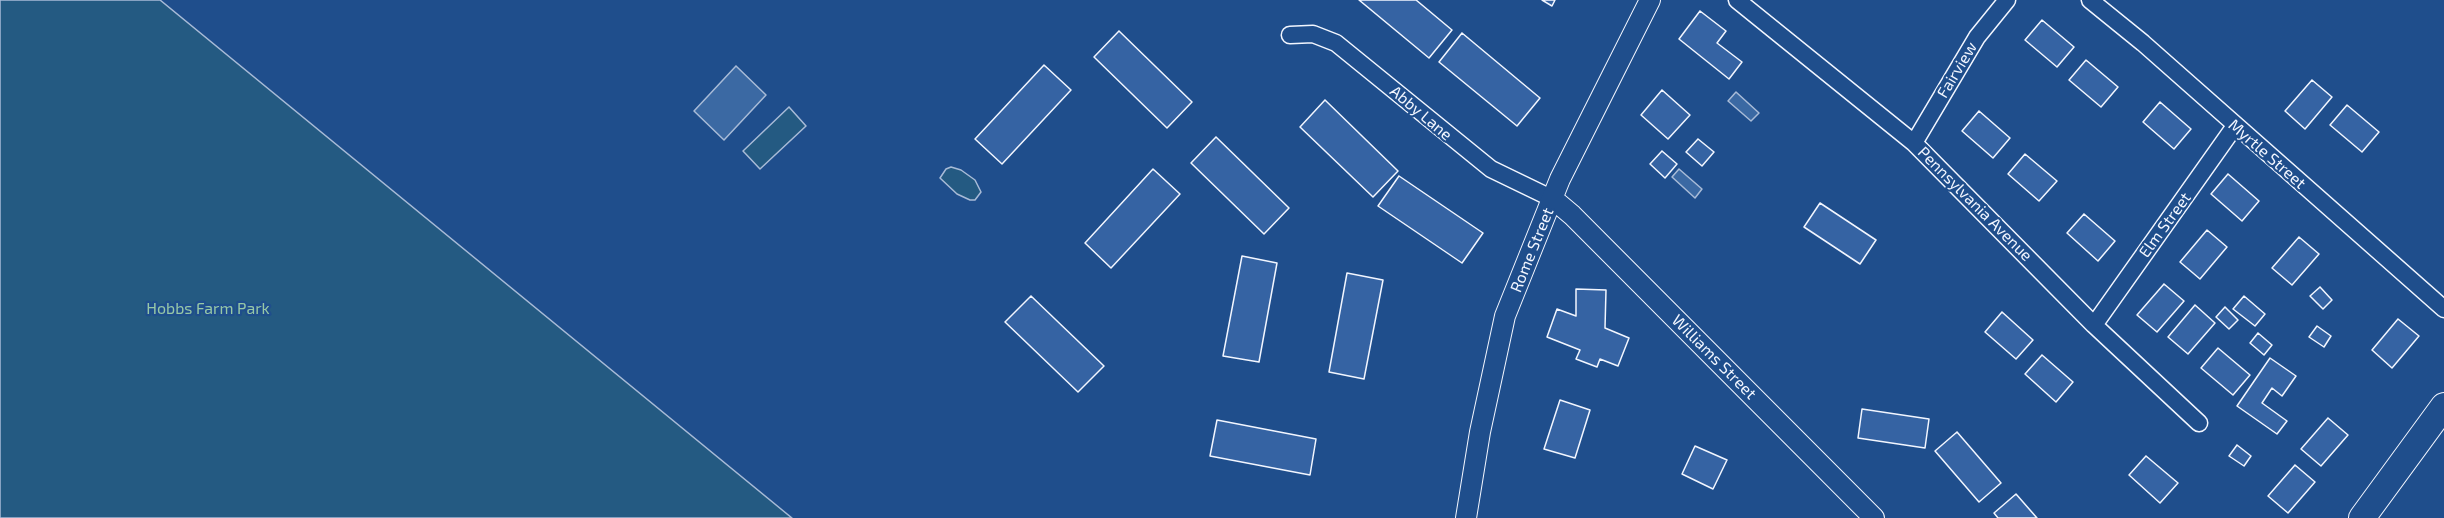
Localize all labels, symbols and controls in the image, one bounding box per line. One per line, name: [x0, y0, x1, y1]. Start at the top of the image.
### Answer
street label: Fairview: [1933, 39, 1981, 101]
street label: Abby Lane: [1386, 82, 1456, 144]
street label: Myrtle Street: [2224, 115, 2310, 193]
street label: Pennsylvania Avenue: [1914, 143, 2036, 265]
street label: Elm Street: [2135, 189, 2195, 261]
street label: Rome Street: [1506, 205, 1558, 295]
park label: Hobbs Farm Park: [146, 299, 270, 319]
street label: Williams Street: [1668, 311, 1760, 403]

